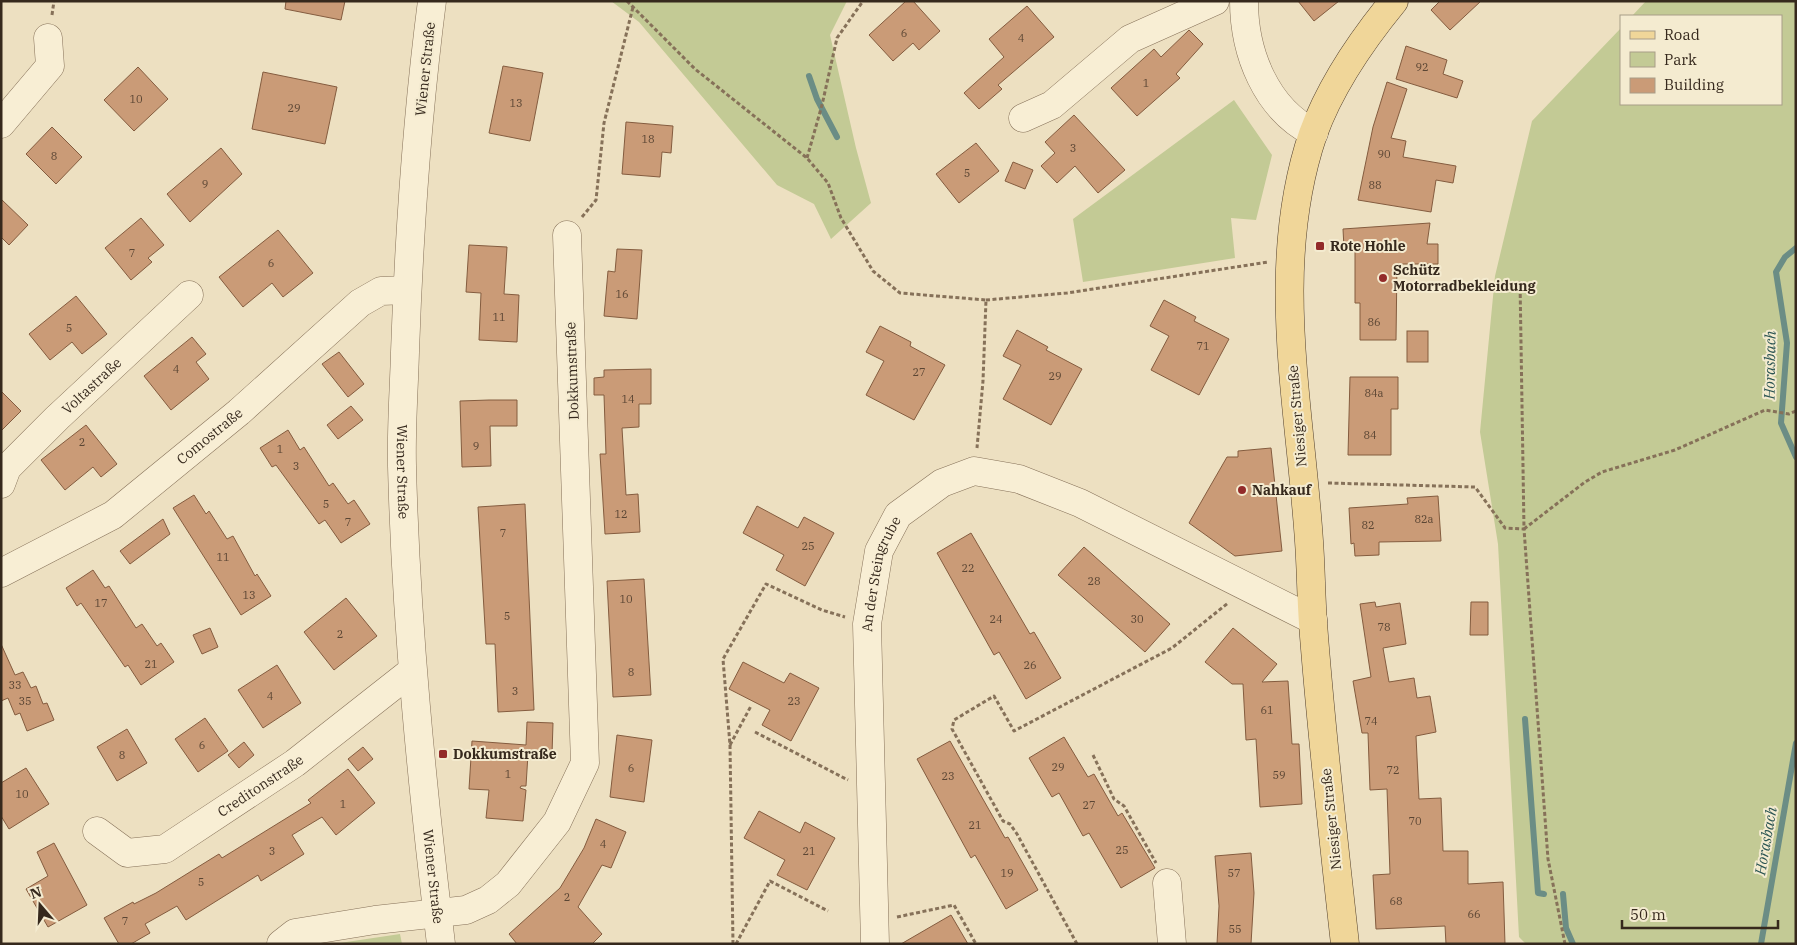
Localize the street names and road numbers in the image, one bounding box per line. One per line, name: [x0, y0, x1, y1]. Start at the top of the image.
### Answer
street label: Wiener Straße: [411, 21, 439, 117]
street label: Dokkumstraße: [561, 322, 583, 420]
street label: Voltastraße: [58, 354, 125, 418]
street label: Niesiger Straße: [1284, 364, 1310, 468]
street label: Comostraße: [173, 404, 246, 468]
street label: Wiener Straße: [393, 424, 413, 519]
street label: An der Steingrube: [858, 513, 905, 632]
street label: Creditonstraße: [214, 751, 307, 821]
street label: Niesiger Straße: [1317, 767, 1345, 871]
street label: Wiener Straße: [419, 828, 448, 925]

